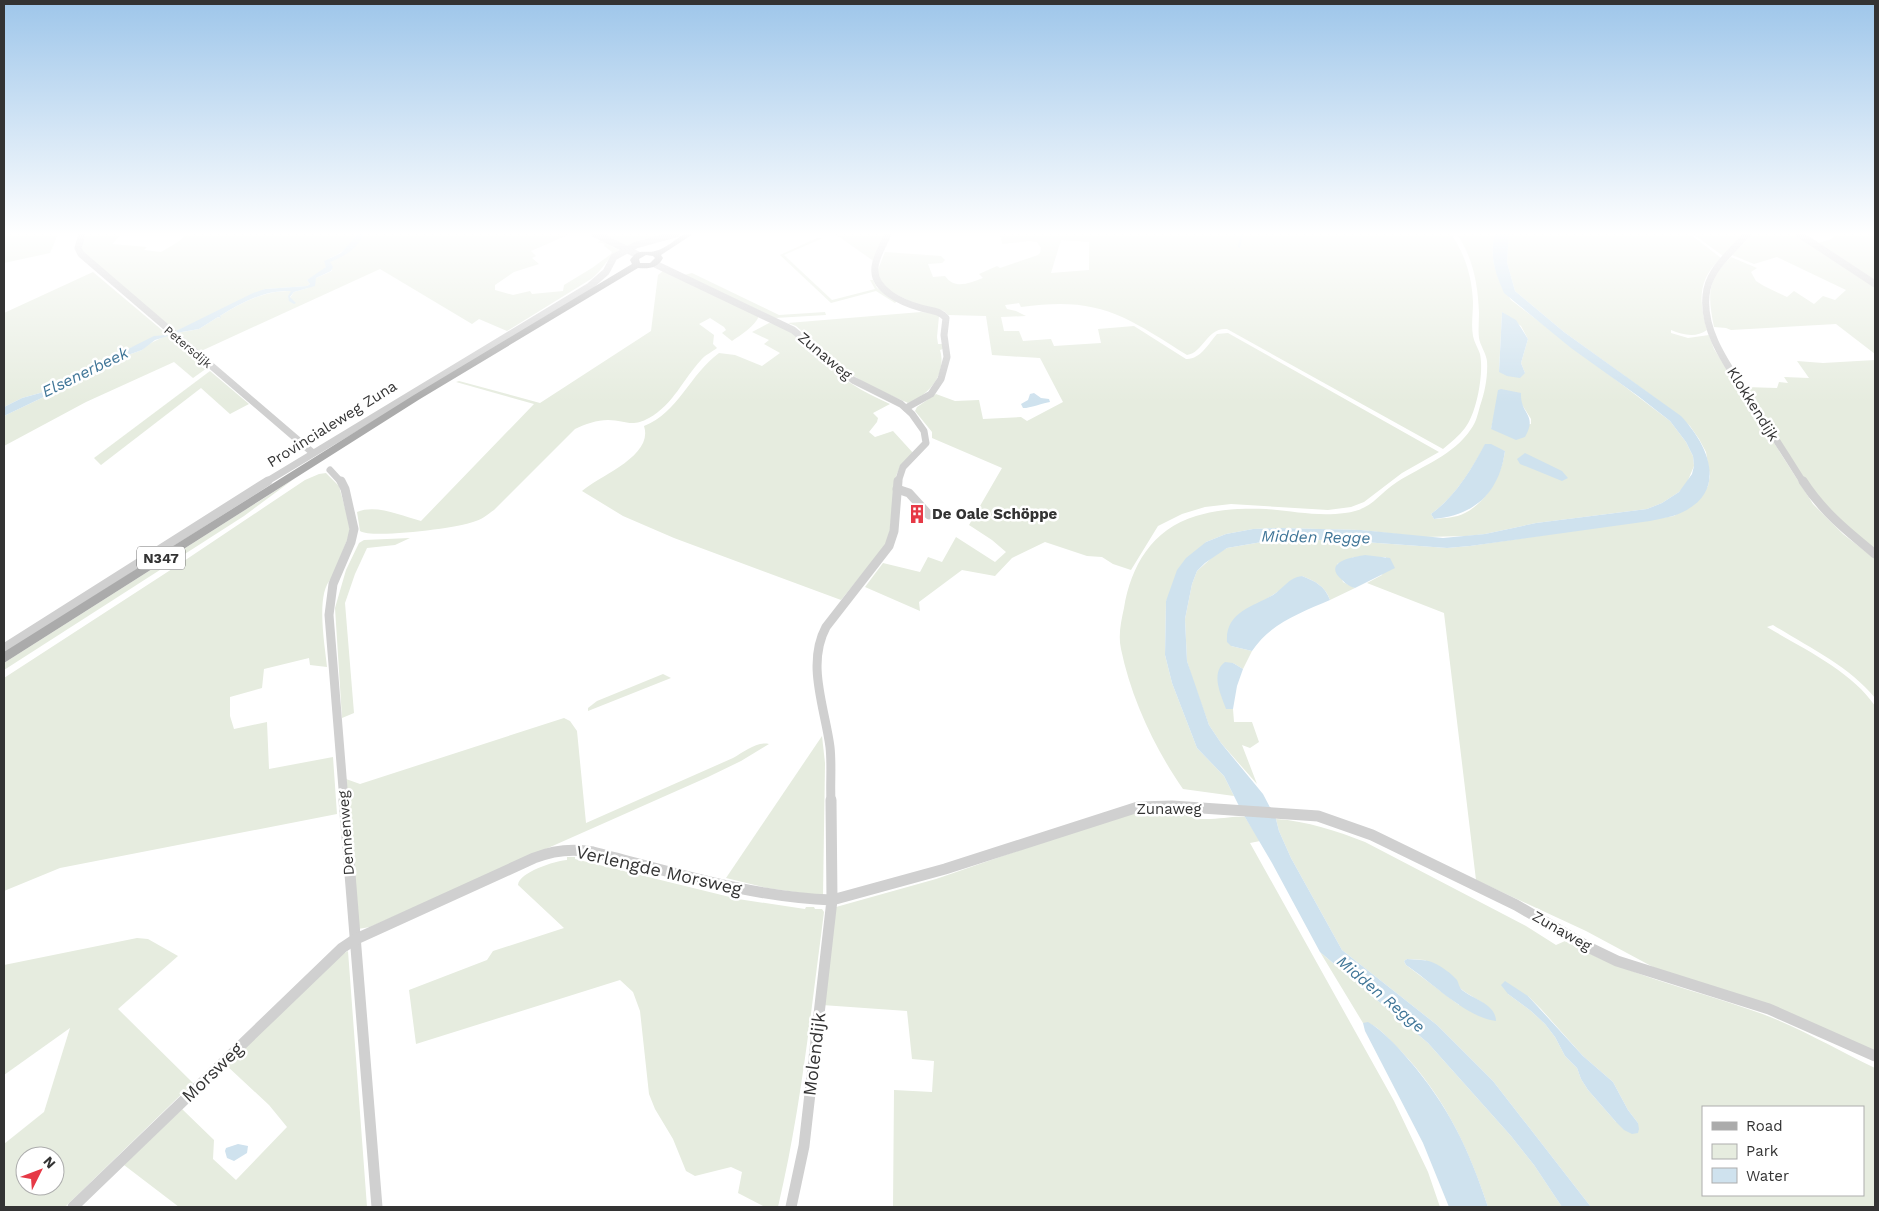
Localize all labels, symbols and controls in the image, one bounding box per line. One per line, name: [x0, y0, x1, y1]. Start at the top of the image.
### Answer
street label: Petersdijk: [161, 323, 215, 371]
street label: Zunaweg: [794, 328, 856, 384]
water label: Elsenerbeek: [39, 342, 132, 401]
street label: Klokkendijk: [1723, 364, 1783, 445]
street label: Provincialeweg Zuna: [264, 377, 401, 471]
building icon: De Oale Schöppe: [906, 503, 928, 525]
place label: De Oale Schöppe: [932, 505, 1058, 523]
water label: Midden Regge: [1261, 527, 1371, 547]
road number: N347: [137, 546, 185, 570]
street label: Dennenweg: [334, 790, 358, 876]
street label: Zunaweg: [1137, 800, 1202, 818]
street label: Verlengde Morsweg: [574, 841, 744, 899]
street label: Zunaweg: [1529, 907, 1595, 955]
water label: Midden Regge: [1333, 952, 1429, 1036]
street label: Molendijk: [798, 1011, 830, 1097]
street label: Morsweg: [177, 1038, 247, 1106]
legend: [1702, 1106, 1864, 1196]
text: Road: [1746, 1117, 1783, 1135]
text: Park: [1746, 1142, 1779, 1160]
north arrow: [15, 1146, 65, 1196]
text: N: [40, 1153, 59, 1172]
text: Water: [1746, 1167, 1789, 1185]

